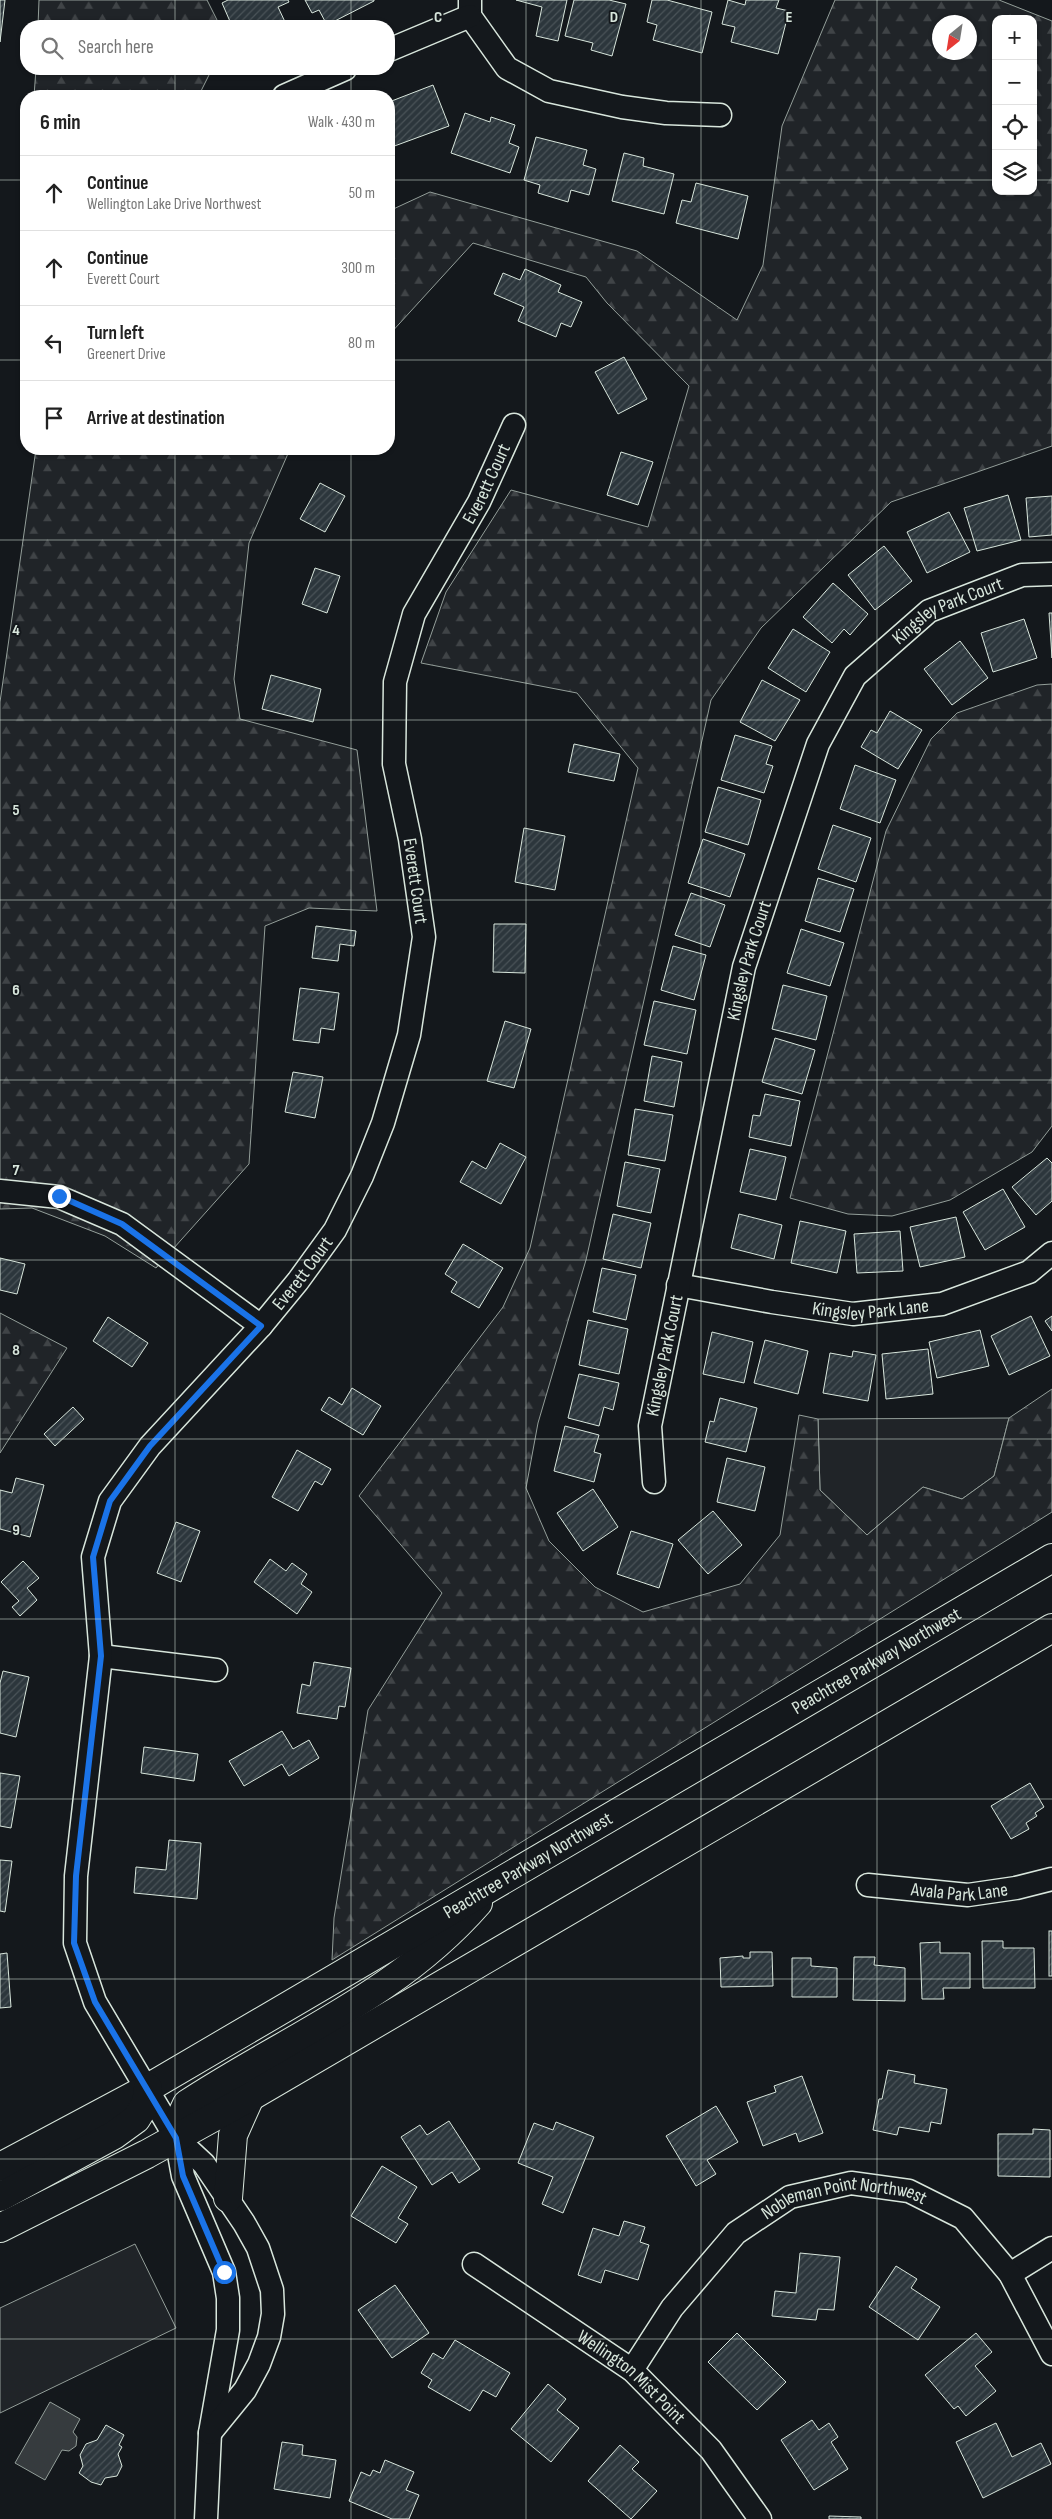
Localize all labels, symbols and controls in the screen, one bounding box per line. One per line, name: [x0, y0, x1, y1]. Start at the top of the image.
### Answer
text: C: [434, 8, 442, 27]
text: D: [610, 8, 618, 27]
text: E: [786, 8, 793, 27]
north arrow: [932, 15, 977, 60]
map controls: [992, 15, 1037, 195]
button: +: [992, 15, 1037, 60]
search box: [20, 20, 395, 75]
icon: search: [38, 34, 66, 62]
text: Search here: [78, 36, 154, 59]
button: −: [992, 60, 1037, 105]
button: locate: [992, 105, 1037, 150]
text: 6 min: [40, 110, 81, 135]
text: Walk · 430 m: [308, 113, 375, 132]
button: layers: [992, 150, 1037, 195]
text: Continue: [87, 172, 148, 195]
icon: ahead: [40, 179, 68, 207]
text: 50 m: [349, 184, 375, 203]
text: Wellington Lake Drive Northwest: [87, 195, 261, 214]
text: Continue: [87, 247, 148, 270]
icon: ahead: [40, 254, 68, 282]
text: 300 m: [341, 259, 375, 278]
text: Everett Court: [87, 270, 160, 289]
text: Turn left: [87, 322, 144, 345]
icon: left: [40, 329, 68, 357]
text: 80 m: [348, 334, 375, 353]
text: Greenert Drive: [87, 345, 166, 364]
icon: arrive: [40, 404, 68, 432]
text: Arrive at destination: [87, 407, 225, 430]
street label: Everett Court: [457, 440, 516, 528]
street label: Kingsley Park Court: [887, 572, 1006, 650]
text: 4: [12, 621, 20, 640]
text: 5: [12, 801, 20, 820]
street label: Everett Court: [398, 837, 432, 926]
street label: Kingsley Park Court: [722, 898, 777, 1023]
text: 6: [12, 981, 20, 1000]
text: 7: [13, 1161, 20, 1180]
route end: [48, 1185, 71, 1208]
street label: Everett Court: [267, 1232, 338, 1315]
street label: Kingsley Park Court: [641, 1293, 688, 1418]
street label: Kingsley Park Lane: [811, 1294, 930, 1326]
text: 8: [12, 1341, 20, 1360]
text: 9: [12, 1521, 20, 1540]
street label: Peachtree Parkway Northwest: [788, 1602, 965, 1720]
street label: Peachtree Parkway Northwest: [439, 1807, 617, 1924]
street label: Avala Park Lane: [909, 1878, 1009, 1906]
street label: Nobleman Point Northwest: [757, 2172, 931, 2224]
route start: [213, 2261, 236, 2284]
street label: Wellington Mist Point: [573, 2325, 690, 2429]

